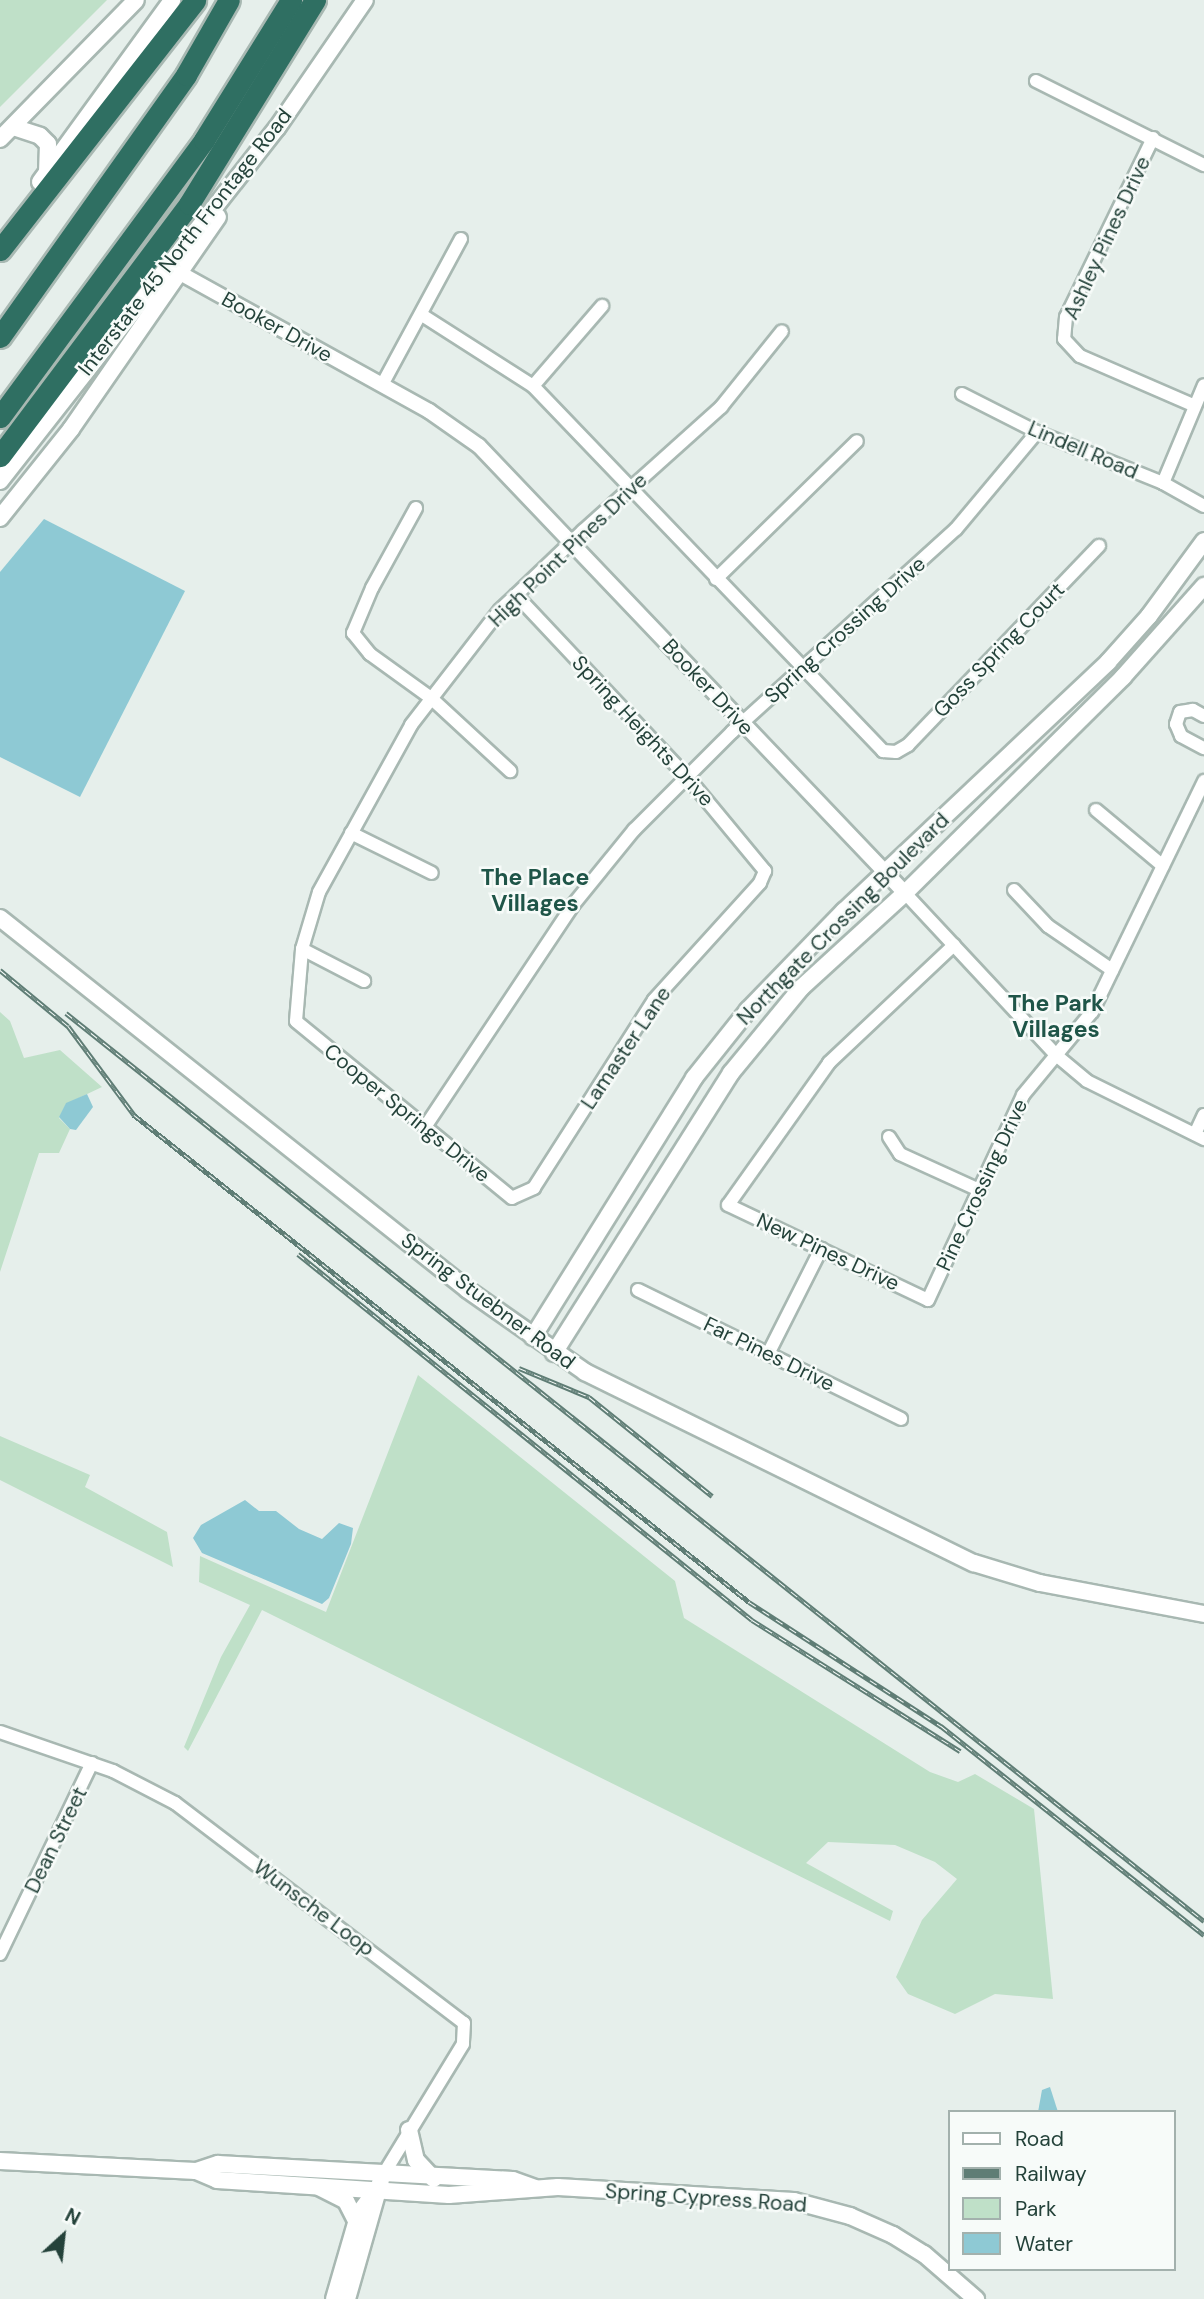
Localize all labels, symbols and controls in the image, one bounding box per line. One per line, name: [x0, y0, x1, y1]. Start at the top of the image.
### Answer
street label: Interstate 45 North Frontage Road: [73, 104, 297, 380]
street label: Ashley Pines Drive: [1058, 152, 1156, 324]
street label: Booker Drive: [217, 286, 337, 368]
street label: Lindell Road: [1024, 416, 1142, 484]
street label: High Point Pines Drive: [483, 468, 653, 632]
street label: Spring Crossing Drive: [759, 551, 931, 709]
street label: Goss Spring Court: [928, 577, 1070, 723]
street label: Booker Drive: [657, 634, 759, 740]
street label: Spring Heights Drive: [567, 650, 719, 812]
street label: Northgate Crossing Boulevard: [732, 808, 954, 1030]
district label: The Place Villages: [481, 863, 589, 917]
street label: Lamaster Lane: [576, 982, 676, 1114]
district label: The Park Villages: [1008, 989, 1104, 1043]
street label: Cooper Springs Drive: [319, 1038, 495, 1188]
street label: Pine Crossing Drive: [931, 1095, 1033, 1275]
street label: New Pines Drive: [753, 1208, 903, 1296]
street label: Spring Stuebner Road: [396, 1227, 580, 1375]
street label: Far Pines Drive: [700, 1311, 838, 1397]
street label: Dean Street: [19, 1783, 93, 1897]
street label: Wunsche Loop: [249, 1854, 379, 1962]
legend: [948, 2110, 1176, 2271]
text: Road: [1015, 2125, 1064, 2153]
text: Railway: [1015, 2160, 1087, 2188]
street label: Spring Cypress Road: [604, 2178, 808, 2218]
text: Park: [1015, 2195, 1056, 2223]
north arrow: [28, 2201, 98, 2271]
text: N: [61, 2203, 85, 2231]
text: Water: [1015, 2230, 1073, 2258]

